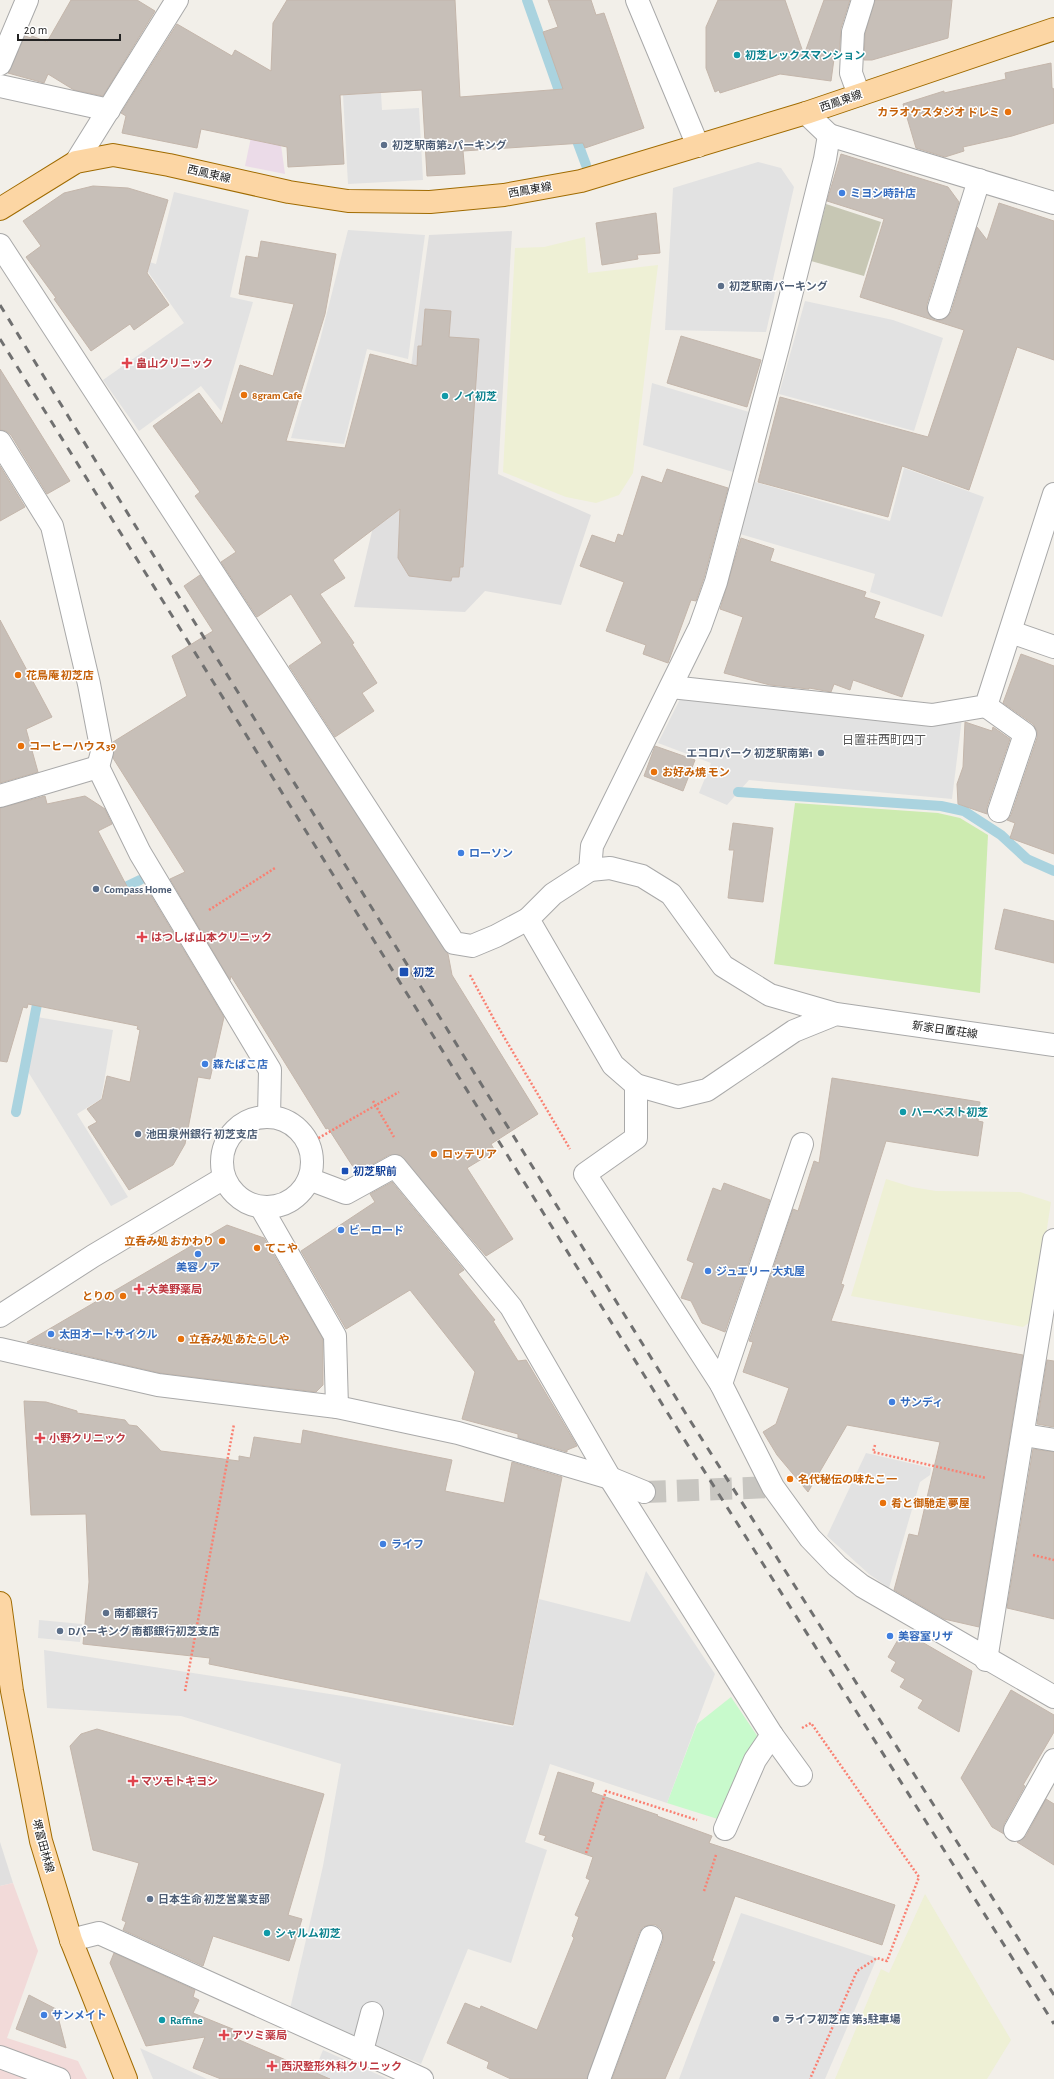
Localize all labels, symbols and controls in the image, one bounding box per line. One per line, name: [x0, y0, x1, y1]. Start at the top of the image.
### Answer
scale bar: [18, 16, 120, 42]
text: 20 m: [24, 24, 47, 36]
marker: 初芝レックスマンション: [732, 50, 742, 60]
place label: 初芝レックスマンション: [745, 50, 865, 61]
street label: 西鳳東線: [818, 88, 864, 113]
place label: カラオケスタジオ ドレミ: [877, 107, 1000, 118]
marker: カラオケスタジオ ドレミ: [1003, 107, 1013, 117]
place label: 初芝駅南第2パーキング: [392, 139, 507, 151]
marker: 初芝駅南第2パーキング: [379, 140, 389, 150]
street label: 西鳳東線: [186, 163, 232, 184]
street label: 西鳳東線: [507, 180, 553, 199]
marker: ミヨシ時計店: [837, 188, 847, 198]
place label: ミヨシ時計店: [850, 188, 916, 199]
place label: 初芝駅南パーキング: [729, 280, 828, 292]
marker: 初芝駅南パーキング: [716, 281, 726, 291]
marker: 畠山クリニック: [121, 357, 133, 369]
place label: 畠山クリニック: [136, 357, 213, 369]
marker: 8gram Cafe: [239, 390, 249, 400]
place label: 8gram Cafe: [252, 390, 302, 401]
marker: ノイ初芝: [440, 391, 450, 401]
place label: ノイ初芝: [453, 391, 497, 402]
place label: 花鳥庵 初芝店: [26, 669, 94, 681]
marker: 花鳥庵 初芝店: [13, 670, 23, 680]
district label: 日置荘西町四丁: [842, 734, 926, 746]
marker: コーヒーハウス39: [16, 741, 26, 751]
place label: コーヒーハウス39: [29, 741, 116, 752]
place label: エコロパーク 初芝駅南第1: [686, 747, 813, 759]
marker: エコロパーク 初芝駅南第1: [816, 748, 826, 758]
place label: お好み焼 モン: [662, 766, 730, 778]
marker: お好み焼 モン: [649, 767, 659, 777]
marker: ローソン: [456, 848, 466, 858]
place label: ローソン: [469, 848, 513, 859]
marker: Compass Home: [91, 884, 101, 894]
place label: Compass Home: [104, 884, 172, 895]
marker: はつしば山本クリニック: [136, 931, 148, 943]
place label: はつしば山本クリニック: [151, 931, 272, 943]
marker: 初芝: [398, 966, 410, 978]
place label: 初芝: [413, 967, 435, 978]
street label: 新家日置荘線: [912, 1019, 979, 1040]
place label: 森たばこ店: [213, 1058, 268, 1070]
marker: 森たばこ店: [200, 1059, 210, 1069]
marker: ハーベスト初芝: [898, 1107, 908, 1117]
place label: ハーベスト初芝: [911, 1107, 988, 1118]
place label: 池田泉州銀行 初芝支店: [146, 1128, 258, 1140]
marker: 池田泉州銀行 初芝支店: [133, 1129, 143, 1139]
marker: ロッテリア: [429, 1149, 439, 1159]
place label: ロッテリア: [442, 1149, 497, 1160]
place label: 初芝駅前: [353, 1165, 397, 1177]
marker: 初芝駅前: [340, 1166, 350, 1176]
place label: ビーロード: [349, 1224, 404, 1236]
marker: ビーロード: [336, 1225, 346, 1235]
place label: 立呑み処 おかわり: [124, 1235, 214, 1247]
marker: 立呑み処 おかわり: [217, 1236, 227, 1246]
place label: てこや: [265, 1242, 298, 1254]
marker: てこや: [252, 1243, 262, 1253]
marker: 美容ノア: [193, 1249, 203, 1259]
place label: 美容ノア: [176, 1261, 220, 1273]
marker: ジュエリー 大丸屋: [703, 1266, 713, 1276]
place label: ジュエリー 大丸屋: [716, 1266, 805, 1277]
place label: 大美野薬局: [147, 1283, 202, 1295]
marker: 大美野薬局: [134, 1284, 144, 1294]
place label: とりの: [82, 1290, 115, 1302]
marker: とりの: [118, 1291, 128, 1301]
marker: 太田オートサイクル: [46, 1329, 56, 1339]
place label: 太田オートサイクル: [59, 1329, 157, 1340]
place label: 立呑み処 あたらしや: [189, 1333, 290, 1345]
marker: 立呑み処 あたらしや: [176, 1334, 186, 1344]
place label: サンディ: [900, 1396, 943, 1408]
marker: サンディ: [887, 1397, 897, 1407]
marker: 小野クリニック: [34, 1432, 46, 1444]
place label: 小野クリニック: [49, 1432, 126, 1444]
place label: 名代秘伝の味たこ一: [798, 1473, 897, 1485]
marker: 名代秘伝の味たこ一: [785, 1474, 795, 1484]
place label: 肴と御馳走 夢屋: [891, 1497, 970, 1509]
marker: 肴と御馳走 夢屋: [878, 1498, 888, 1508]
marker: ライフ: [378, 1539, 388, 1549]
place label: ライフ: [391, 1539, 424, 1550]
place label: 南都銀行: [114, 1607, 158, 1619]
marker: 南都銀行: [101, 1608, 111, 1618]
place label: Dパーキング 南都銀行初芝支店: [68, 1625, 220, 1637]
marker: Dパーキング 南都銀行初芝支店: [55, 1626, 65, 1636]
place label: 美容室リザ: [898, 1630, 953, 1642]
marker: 美容室リザ: [885, 1631, 895, 1641]
marker: マツモトキヨシ: [128, 1776, 138, 1786]
place label: マツモトキヨシ: [141, 1776, 218, 1787]
street label: 堺富田林線: [31, 1818, 56, 1874]
place label: 日本生命 初芝営業支部: [158, 1893, 270, 1905]
marker: 日本生命 初芝営業支部: [145, 1894, 155, 1904]
marker: シャルム初芝: [262, 1928, 272, 1938]
place label: シャルム初芝: [275, 1928, 341, 1939]
marker: サンメイト: [39, 2010, 49, 2020]
place label: サンメイト: [52, 2010, 107, 2021]
place label: ライフ初芝店 第3駐車場: [784, 2013, 900, 2025]
marker: ライフ初芝店 第3駐車場: [771, 2014, 781, 2024]
marker: Raffine: [157, 2015, 167, 2025]
place label: Raffine: [170, 2015, 203, 2026]
marker: アツミ薬局: [219, 2030, 229, 2040]
place label: アツミ薬局: [232, 2030, 287, 2041]
marker: 西沢整形外科クリニック: [266, 2060, 278, 2072]
place label: 西沢整形外科クリニック: [281, 2060, 402, 2072]

